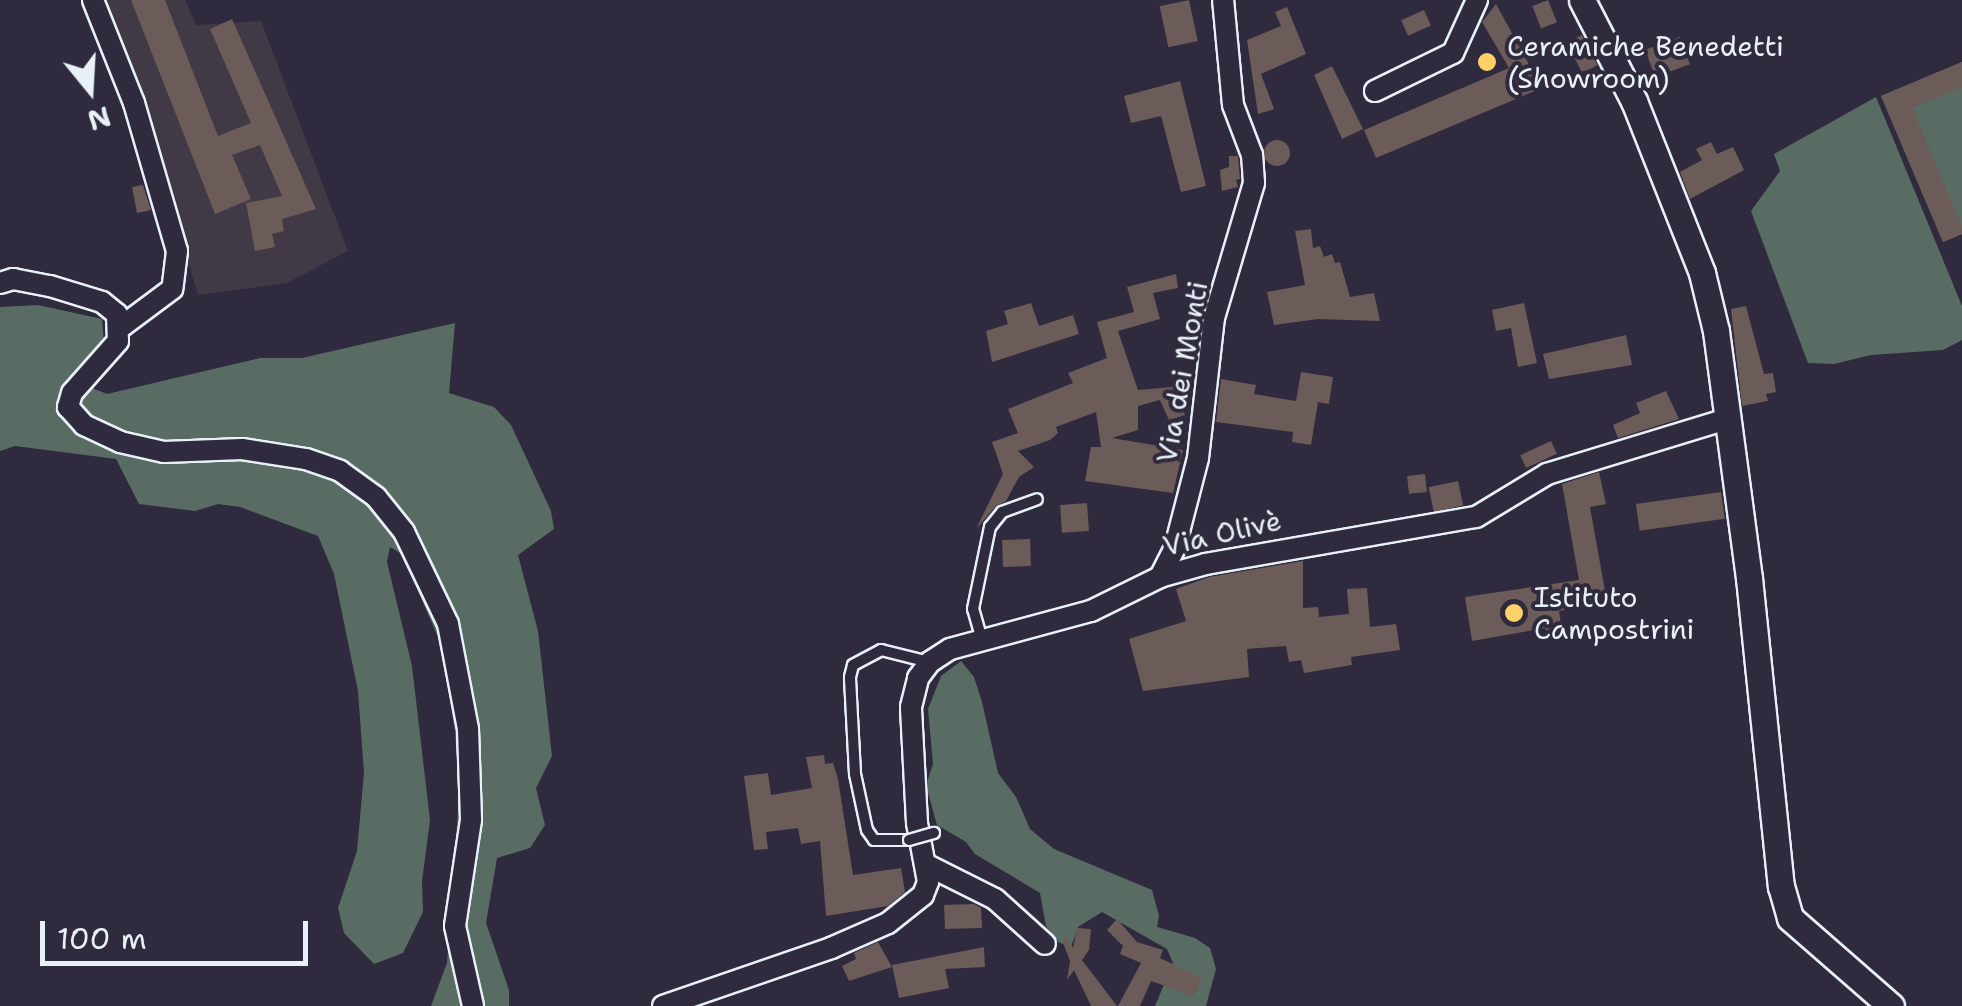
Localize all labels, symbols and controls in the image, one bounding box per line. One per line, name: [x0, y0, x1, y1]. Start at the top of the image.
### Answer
place label: Ceramiche Benedetti (Showroom): [1507, 29, 1784, 95]
north arrow: [40, 40, 140, 140]
marker: Ceramiche Benedetti (Showroom): [1476, 51, 1498, 73]
text: N: [83, 97, 116, 140]
street label: Via dei Monti: [1149, 279, 1215, 465]
street label: Via Olivè: [1160, 503, 1284, 563]
place label: Istituto Campostrini: [1534, 580, 1695, 646]
marker: Istituto Campostrini: [1503, 602, 1525, 624]
scale bar: [45, 901, 312, 963]
text: 100 m: [57, 918, 147, 959]

